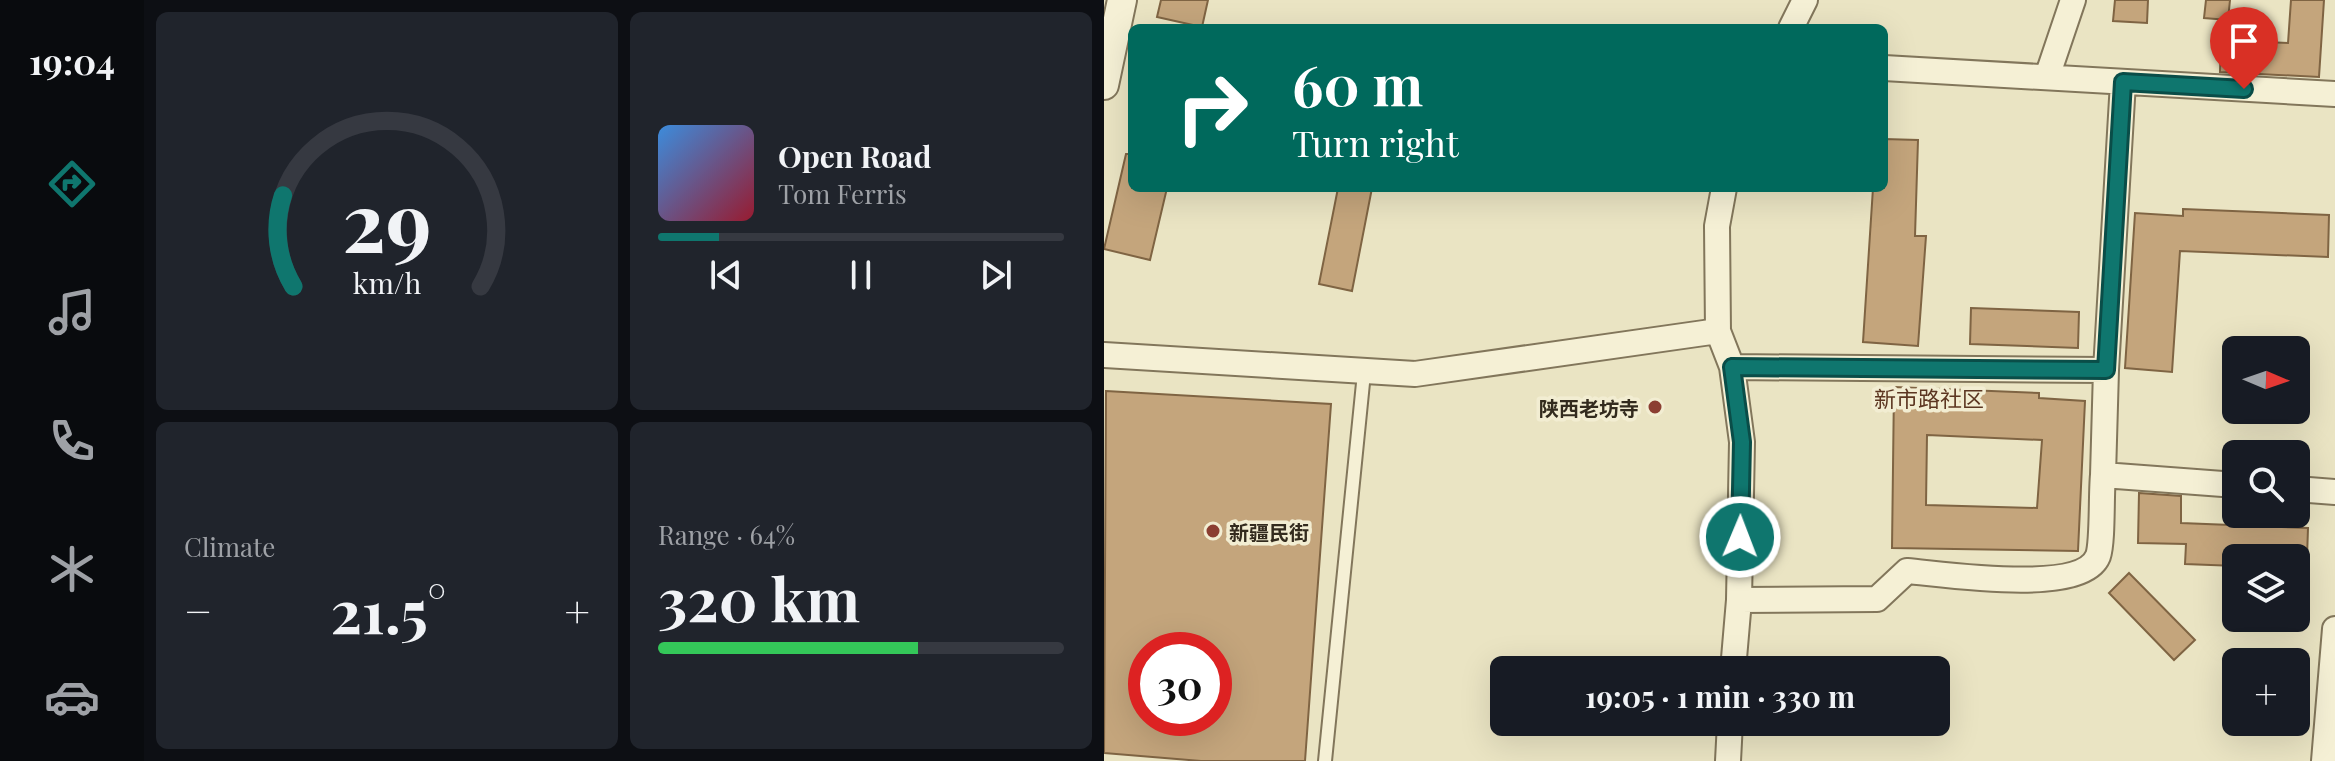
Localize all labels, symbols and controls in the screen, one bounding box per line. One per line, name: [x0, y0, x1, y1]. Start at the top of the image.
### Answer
pin: [2210, 7, 2278, 89]
icon: arrive: [2222, 19, 2266, 63]
text: 19:04: [29, 36, 115, 84]
text: 60 m: [1292, 46, 1423, 121]
icon: right: [1160, 56, 1264, 160]
text: Turn right: [1292, 118, 1459, 166]
text: Open Road: [778, 136, 931, 176]
icon: directions: [44, 156, 100, 212]
text: 29: [342, 163, 432, 274]
text: Tom Ferris: [778, 176, 907, 211]
icon: previous: [704, 253, 748, 297]
icon: pause: [839, 253, 883, 297]
icon: next: [974, 253, 1018, 297]
text: km/h: [353, 263, 421, 301]
icon: music: [44, 284, 100, 340]
north arrow: [2222, 336, 2310, 424]
map controls: [2222, 336, 2310, 736]
district label: 新市路社区: [1874, 383, 1984, 413]
place label: 陕西老坊寺: [1539, 394, 1639, 421]
marker: 陕西老坊寺: [1646, 398, 1664, 416]
icon: phone: [44, 413, 100, 469]
button: search: [2222, 440, 2310, 528]
position arrow: [1698, 495, 1782, 579]
text: Range · 64%: [658, 517, 795, 552]
place label: 新疆民街: [1229, 518, 1309, 545]
marker: 新疆民街: [1204, 522, 1222, 540]
text: Climate: [184, 529, 275, 564]
icon: climate: [44, 541, 100, 597]
button: layers: [2222, 544, 2310, 632]
text: 320 km: [658, 557, 860, 637]
text: 21.5°: [330, 569, 446, 649]
text: −: [184, 580, 212, 639]
text: +: [564, 580, 590, 639]
speed limit sign: 30: [1128, 632, 1232, 736]
button: +: [2222, 648, 2310, 736]
icon: car: [44, 669, 100, 725]
text: 19:05 · 1 min · 330 m: [1585, 676, 1855, 716]

